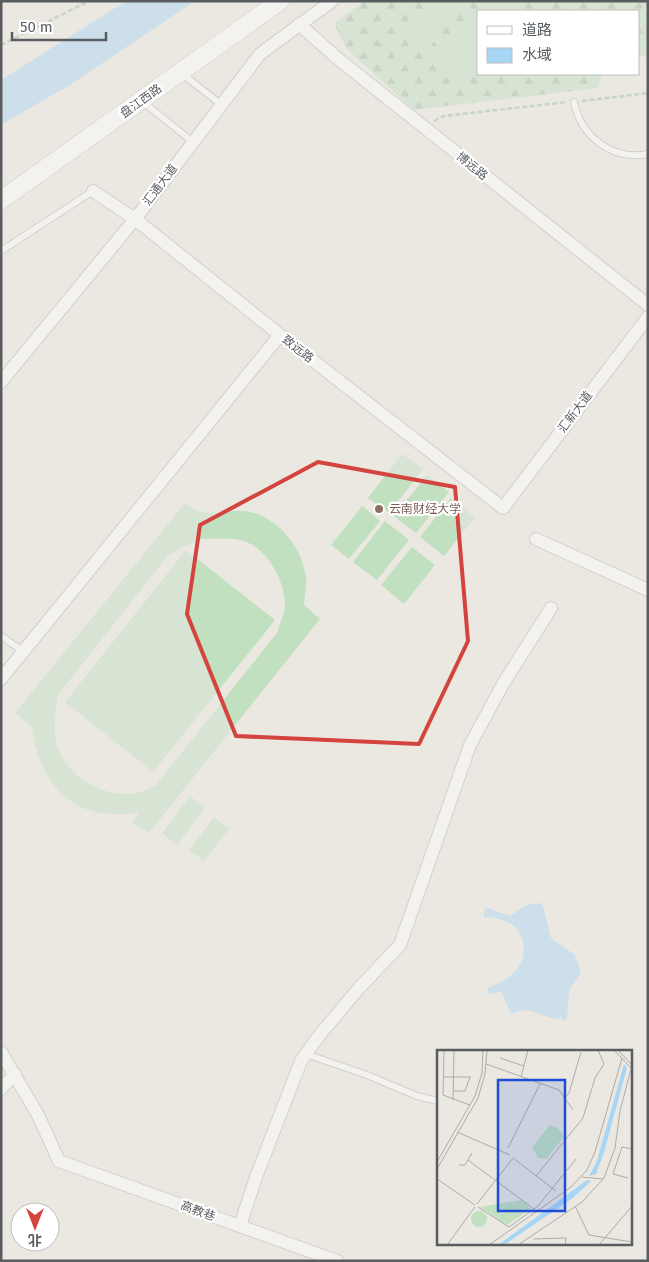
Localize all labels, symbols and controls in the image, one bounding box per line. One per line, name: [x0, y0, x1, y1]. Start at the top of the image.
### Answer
scale bar: [12, 10, 106, 42]
legend: [477, 10, 639, 75]
text: 50 m: [20, 18, 53, 36]
text: 道路: [522, 21, 552, 39]
text: 水域: [522, 46, 552, 64]
street label: 盘江西路: [117, 81, 165, 121]
street label: 博远路: [454, 149, 490, 183]
street label: 汇通大道: [140, 162, 180, 208]
street label: 致远路: [280, 332, 316, 366]
street label: 汇新大道: [555, 389, 595, 435]
place label: 云南财经大学: [389, 502, 461, 516]
marker: 云南财经大学: [373, 503, 385, 515]
inset map: [437, 1050, 632, 1244]
street label: 高教巷: [179, 1198, 217, 1224]
north arrow: [10, 1202, 60, 1252]
text: 北: [28, 1231, 42, 1248]

